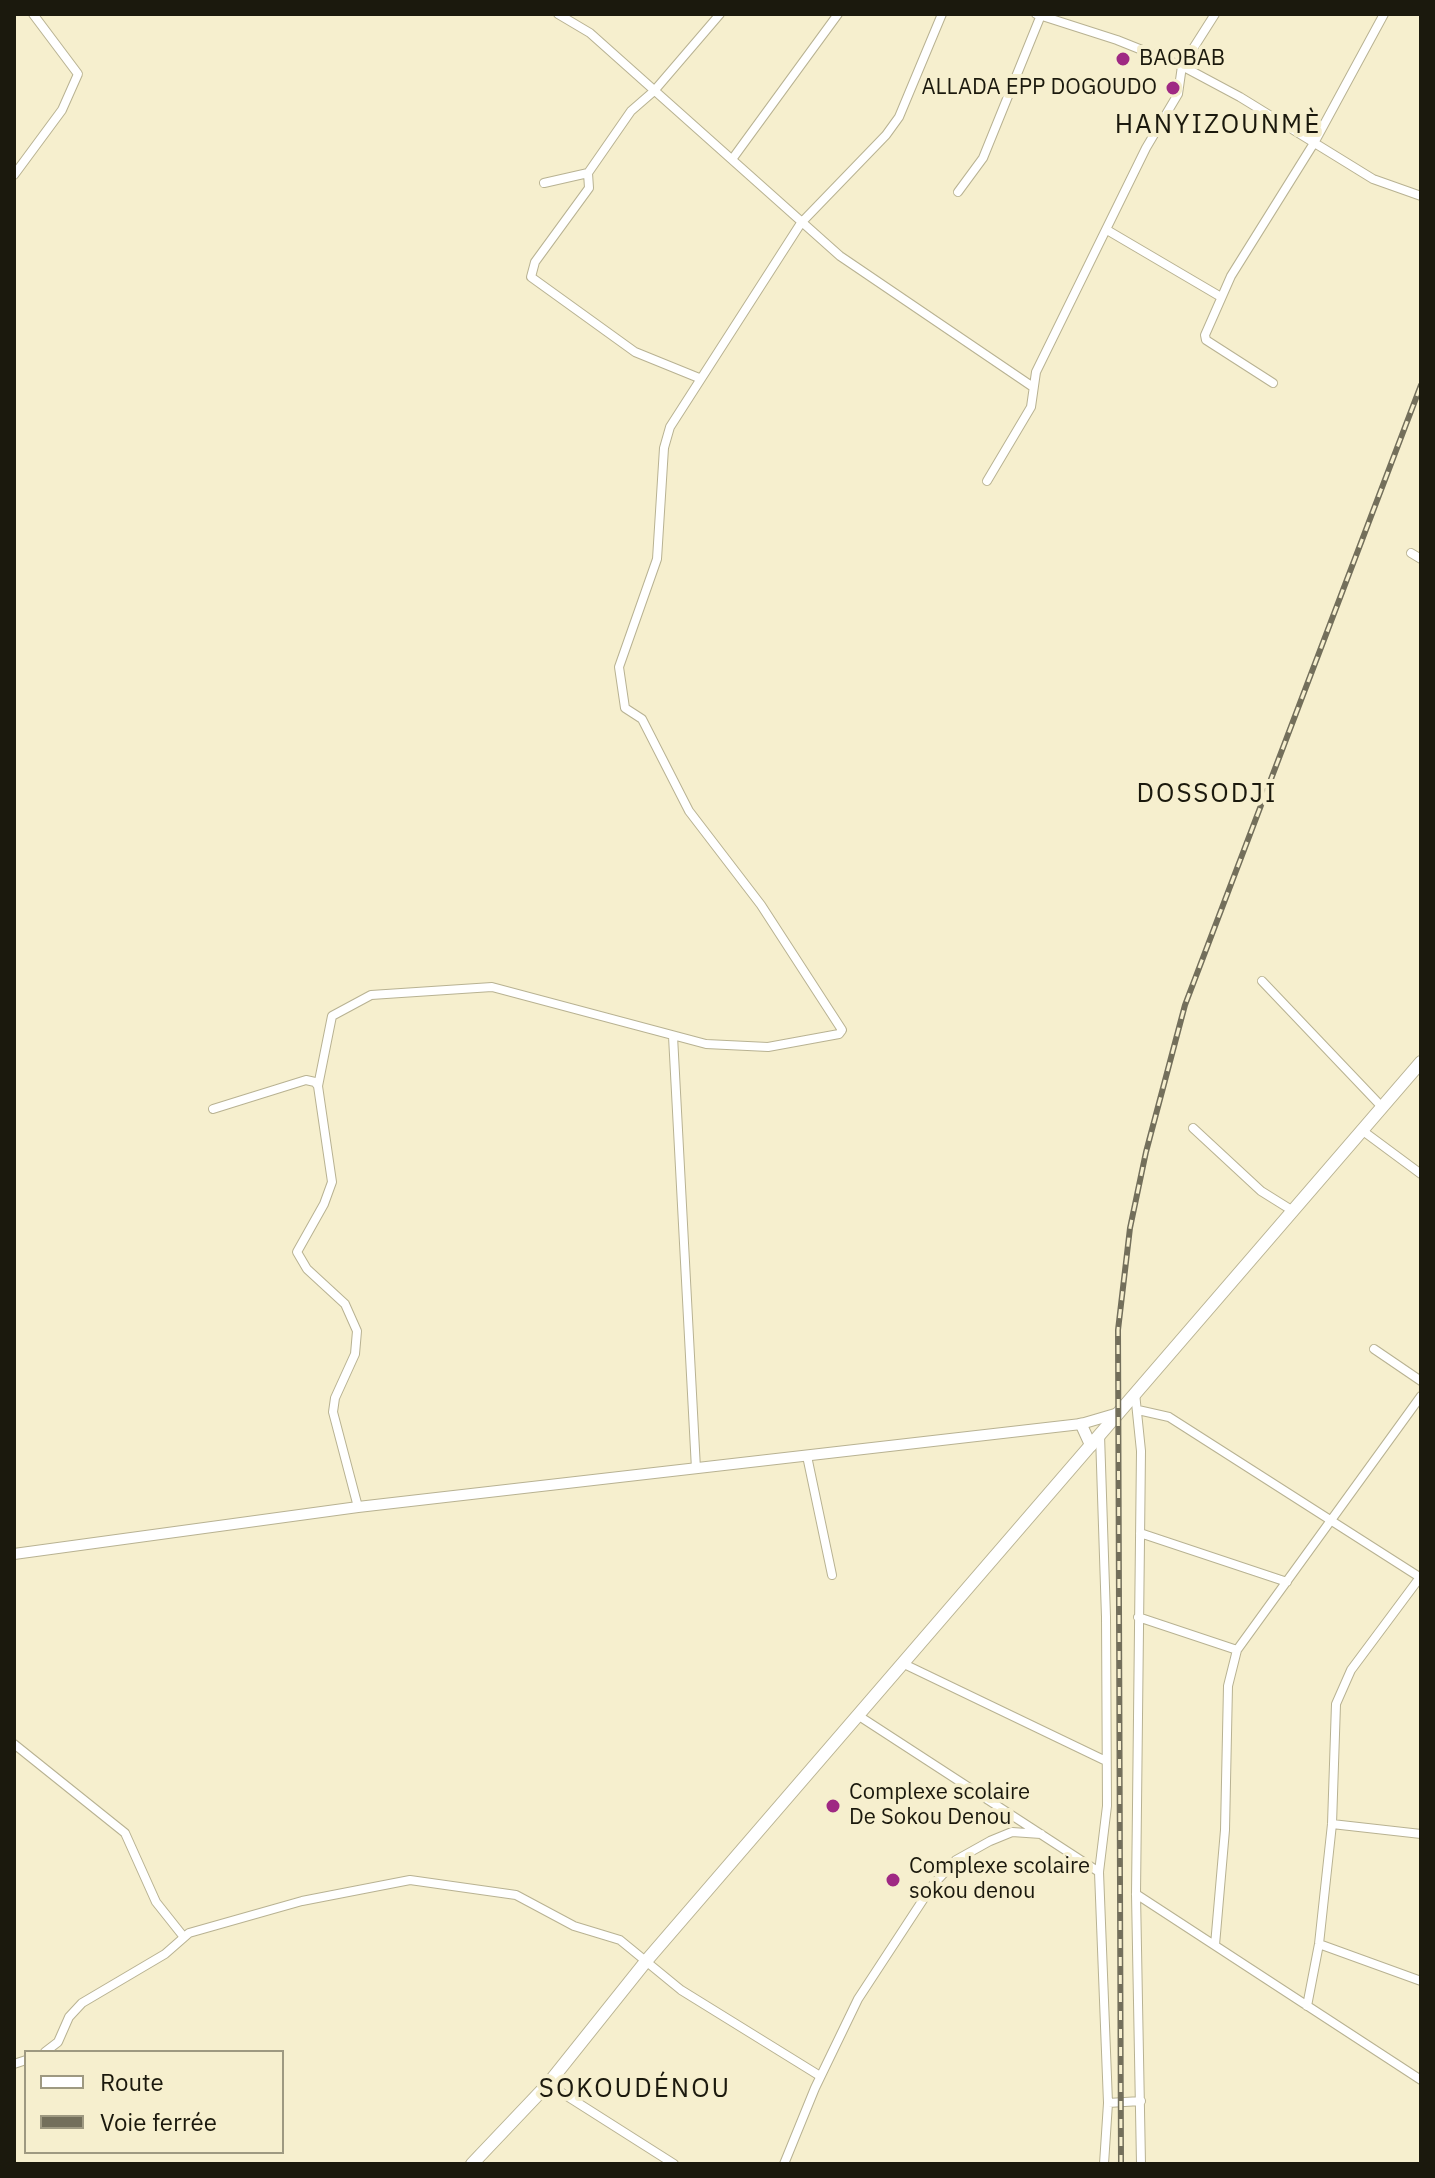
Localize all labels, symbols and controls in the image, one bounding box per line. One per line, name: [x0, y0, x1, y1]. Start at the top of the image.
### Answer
place label: BAOBAB: [1139, 46, 1225, 72]
marker: BAOBAB: [1114, 50, 1132, 68]
place label: ALLADA EPP DOGOUDO: [921, 75, 1157, 101]
marker: ALLADA EPP DOGOUDO: [1164, 79, 1182, 97]
district label: HANYIZOUNMÈ: [1115, 109, 1321, 141]
district label: DOSSODJI: [1137, 778, 1277, 810]
place label: Complexe scolaire De Sokou Denou: [849, 1780, 1030, 1832]
marker: Complexe scolaire De Sokou Denou: [824, 1797, 842, 1815]
place label: Complexe scolaire sokou denou: [909, 1854, 1090, 1906]
marker: Complexe scolaire sokou denou: [884, 1871, 902, 1889]
legend: [24, 2050, 284, 2154]
text: Route: [100, 2066, 164, 2098]
district label: SOKOUDÉNOU: [539, 2073, 731, 2105]
text: Voie ferrée: [100, 2106, 217, 2138]

